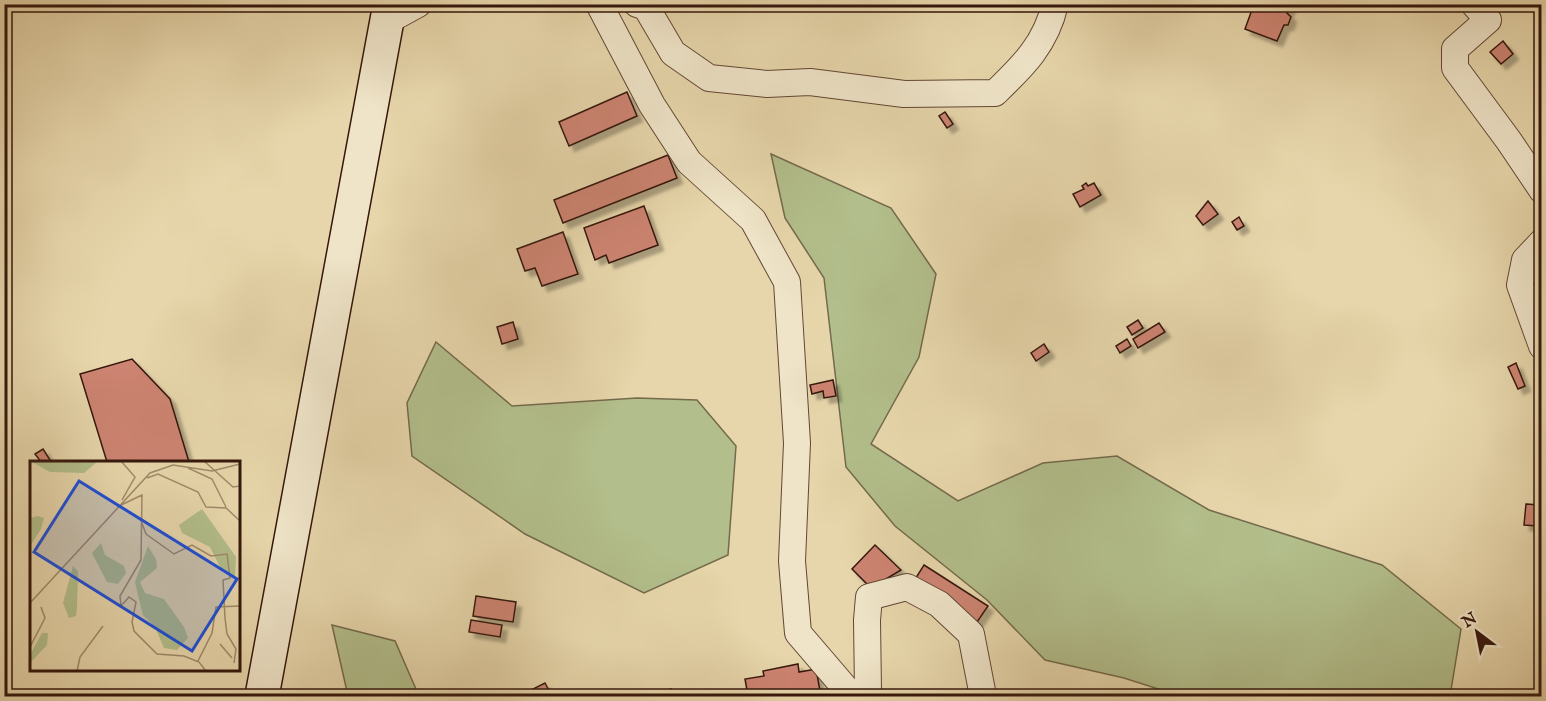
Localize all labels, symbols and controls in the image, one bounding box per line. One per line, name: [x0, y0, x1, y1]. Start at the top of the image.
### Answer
inset map: [30, 461, 240, 671]
north arrow: [1447, 602, 1507, 662]
text: N: [1458, 609, 1481, 634]

